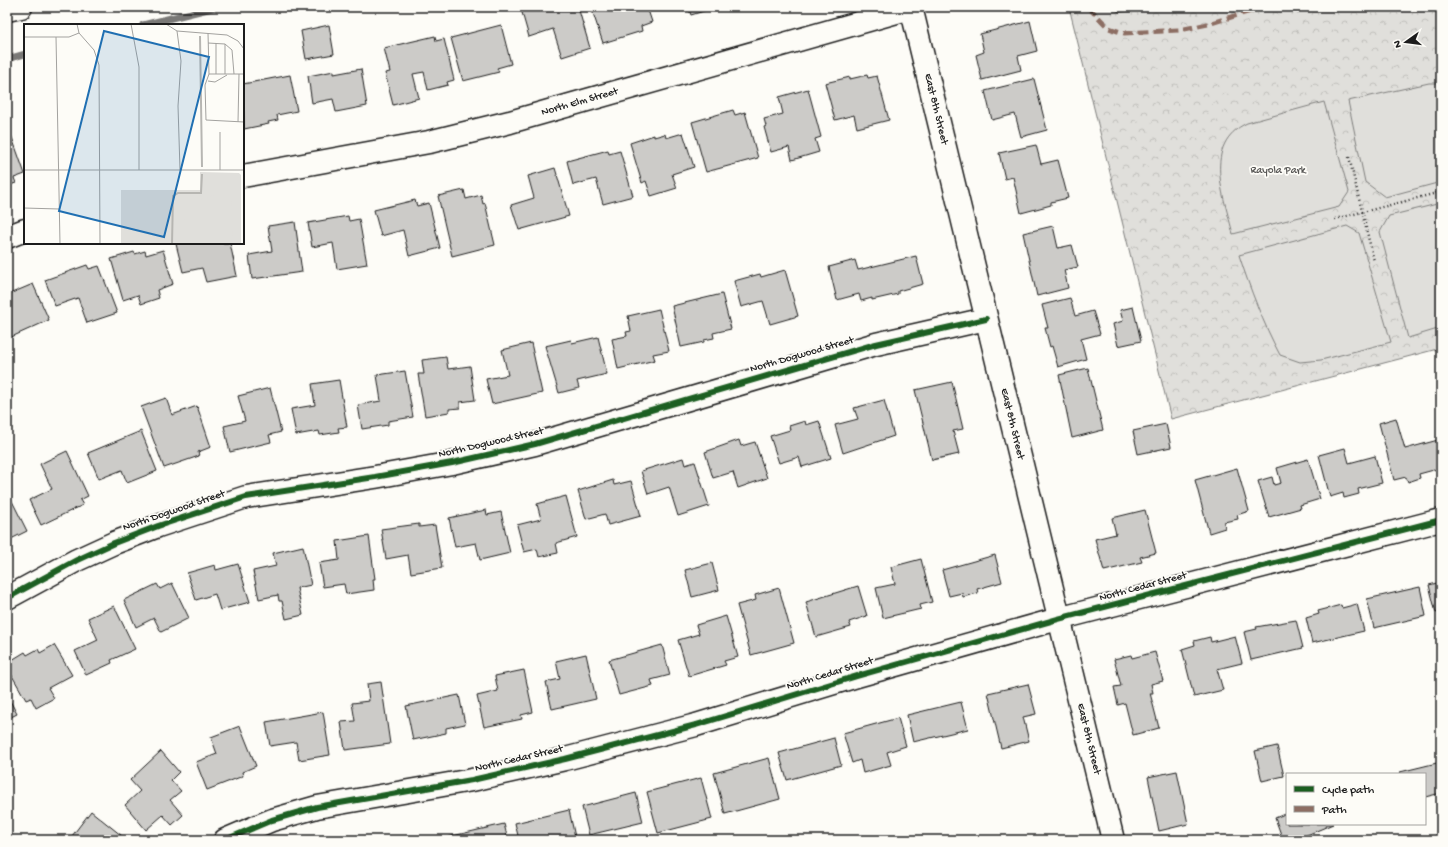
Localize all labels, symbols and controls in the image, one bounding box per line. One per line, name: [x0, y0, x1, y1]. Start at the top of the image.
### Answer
north arrow: [1386, 22, 1426, 62]
inset map: [24, 24, 244, 244]
text: N: [1392, 39, 1405, 49]
street label: East 8th Street: [921, 72, 950, 147]
street label: North Elm Street: [540, 85, 621, 119]
park label: Rayola Park: [1250, 165, 1307, 177]
street label: North Dogwood Street: [749, 334, 857, 376]
street label: East 8th Street: [998, 387, 1027, 462]
street label: North Dogwood Street: [437, 425, 546, 461]
street label: North Dogwood Street: [121, 487, 228, 534]
street label: North Cedar Street: [1098, 569, 1189, 604]
street label: North Cedar Street: [785, 655, 876, 693]
street label: East 8th Street: [1074, 702, 1103, 777]
street label: North Cedar Street: [474, 743, 566, 775]
legend: [1286, 773, 1426, 825]
text: Cycle path: [1322, 784, 1375, 798]
text: Path: [1321, 804, 1347, 818]

